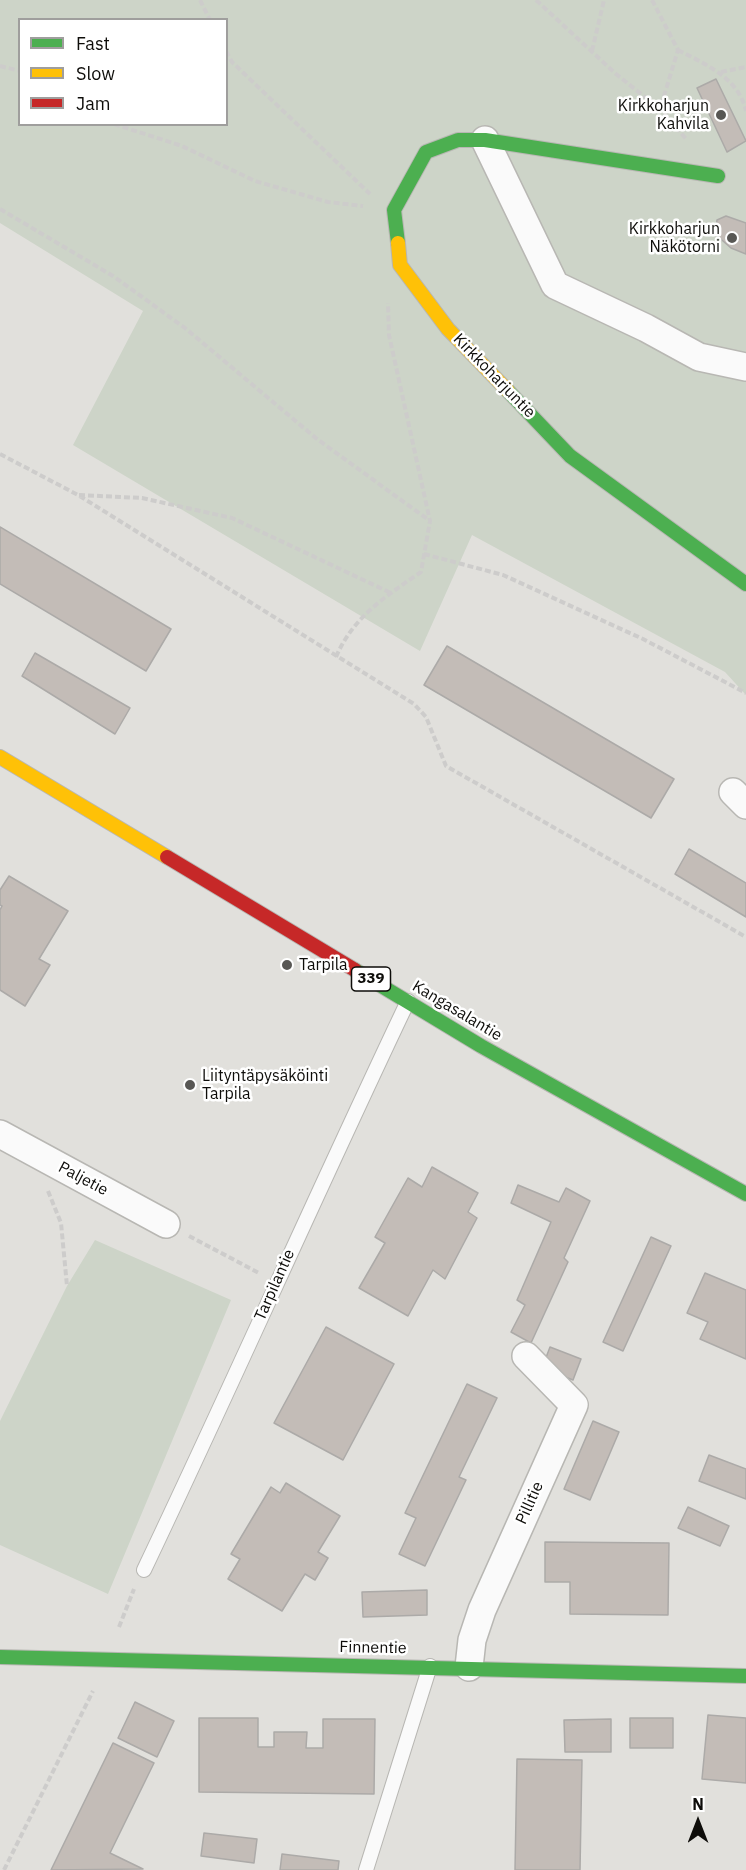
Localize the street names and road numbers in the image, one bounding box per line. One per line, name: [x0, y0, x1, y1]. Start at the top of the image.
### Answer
street label: Kirkkoharjuntie: [449, 330, 539, 422]
road number: 339: [352, 967, 391, 991]
street label: Kangasalantie: [409, 977, 505, 1045]
street label: Paljetie: [55, 1158, 111, 1200]
street label: Tarpilantie: [251, 1246, 299, 1324]
street label: Pillitie: [512, 1479, 548, 1527]
street label: Finnentie: [339, 1638, 407, 1658]

